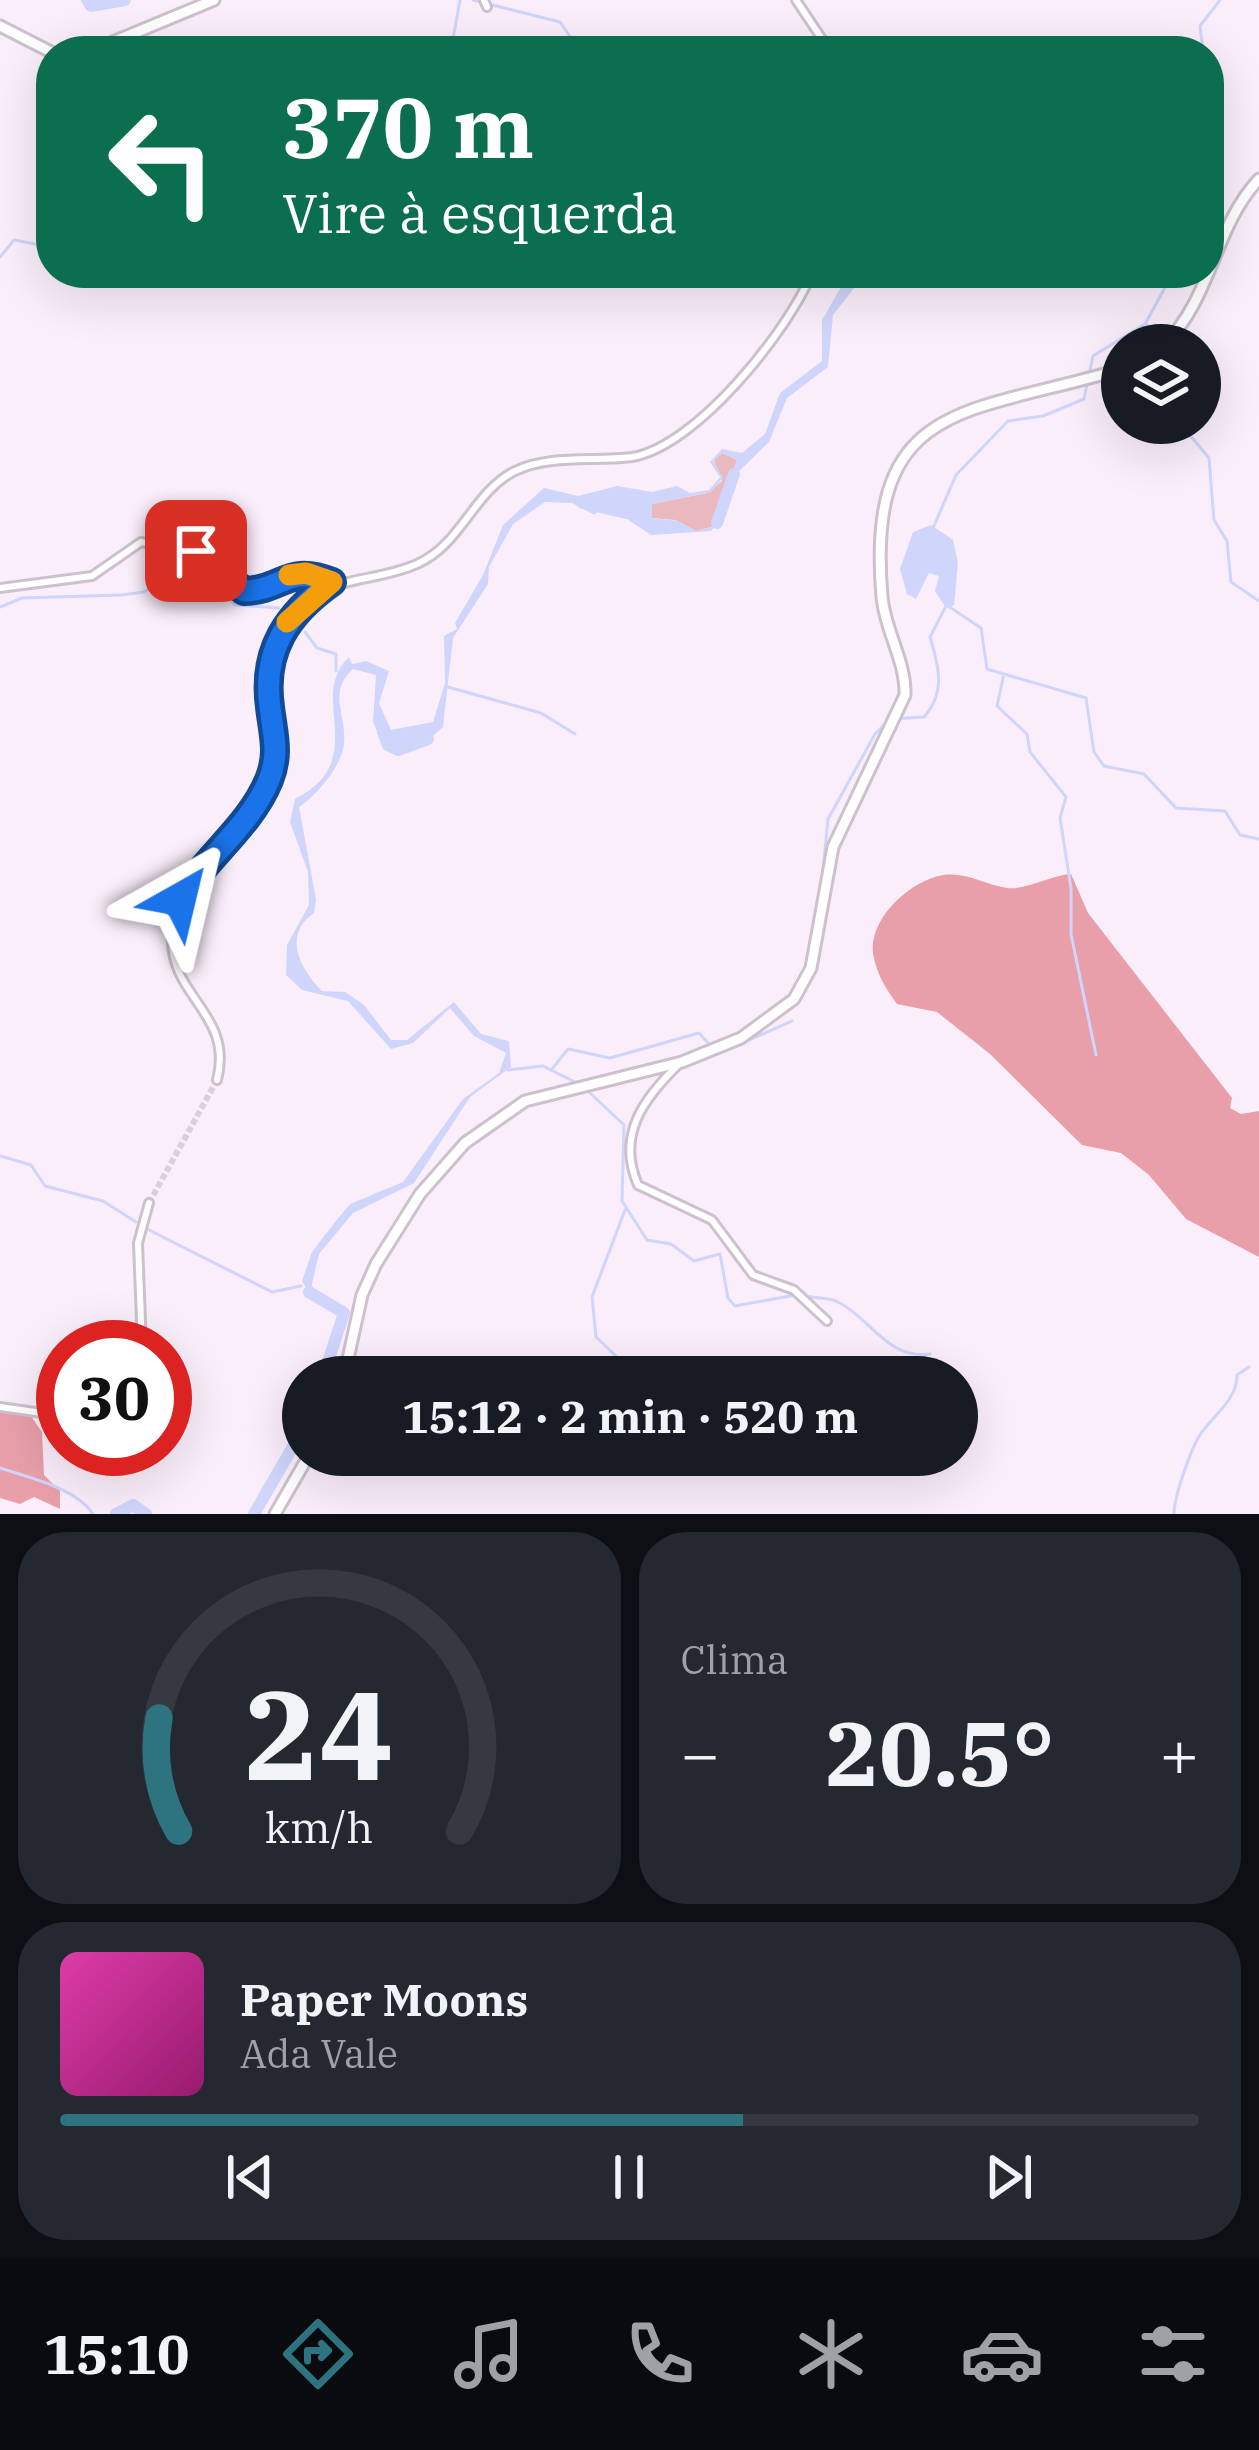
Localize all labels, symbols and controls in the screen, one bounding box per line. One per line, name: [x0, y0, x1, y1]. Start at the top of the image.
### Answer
text: 370 m: [282, 72, 534, 181]
icon: left: [84, 84, 240, 240]
text: Vire à esquerda: [282, 178, 677, 248]
map controls: [1101, 324, 1221, 444]
button: layers: [1101, 324, 1221, 444]
pin: [145, 500, 247, 602]
icon: arrive: [163, 518, 229, 584]
position arrow: [117, 836, 243, 962]
speed limit sign: 30: [36, 1320, 192, 1476]
text: 15:12 · 2 min · 520 m: [402, 1387, 858, 1445]
text: Clima: [681, 1634, 788, 1685]
text: 24: [244, 1652, 394, 1814]
text: 20.5°: [825, 1694, 1055, 1811]
text: −: [681, 1710, 720, 1796]
text: +: [1159, 1710, 1199, 1796]
text: km/h: [265, 1799, 373, 1855]
text: Paper Moons: [240, 1970, 528, 2028]
text: Ada Vale: [240, 2028, 398, 2079]
icon: previous: [217, 2144, 283, 2210]
icon: pause: [596, 2144, 662, 2210]
icon: next: [976, 2144, 1042, 2210]
icon: directions: [276, 2312, 360, 2396]
icon: music: [447, 2312, 531, 2396]
icon: phone: [618, 2312, 702, 2396]
icon: climate: [789, 2312, 873, 2396]
icon: car: [960, 2312, 1044, 2396]
icon: filters: [1131, 2312, 1215, 2396]
text: 15:10: [44, 2319, 189, 2389]

